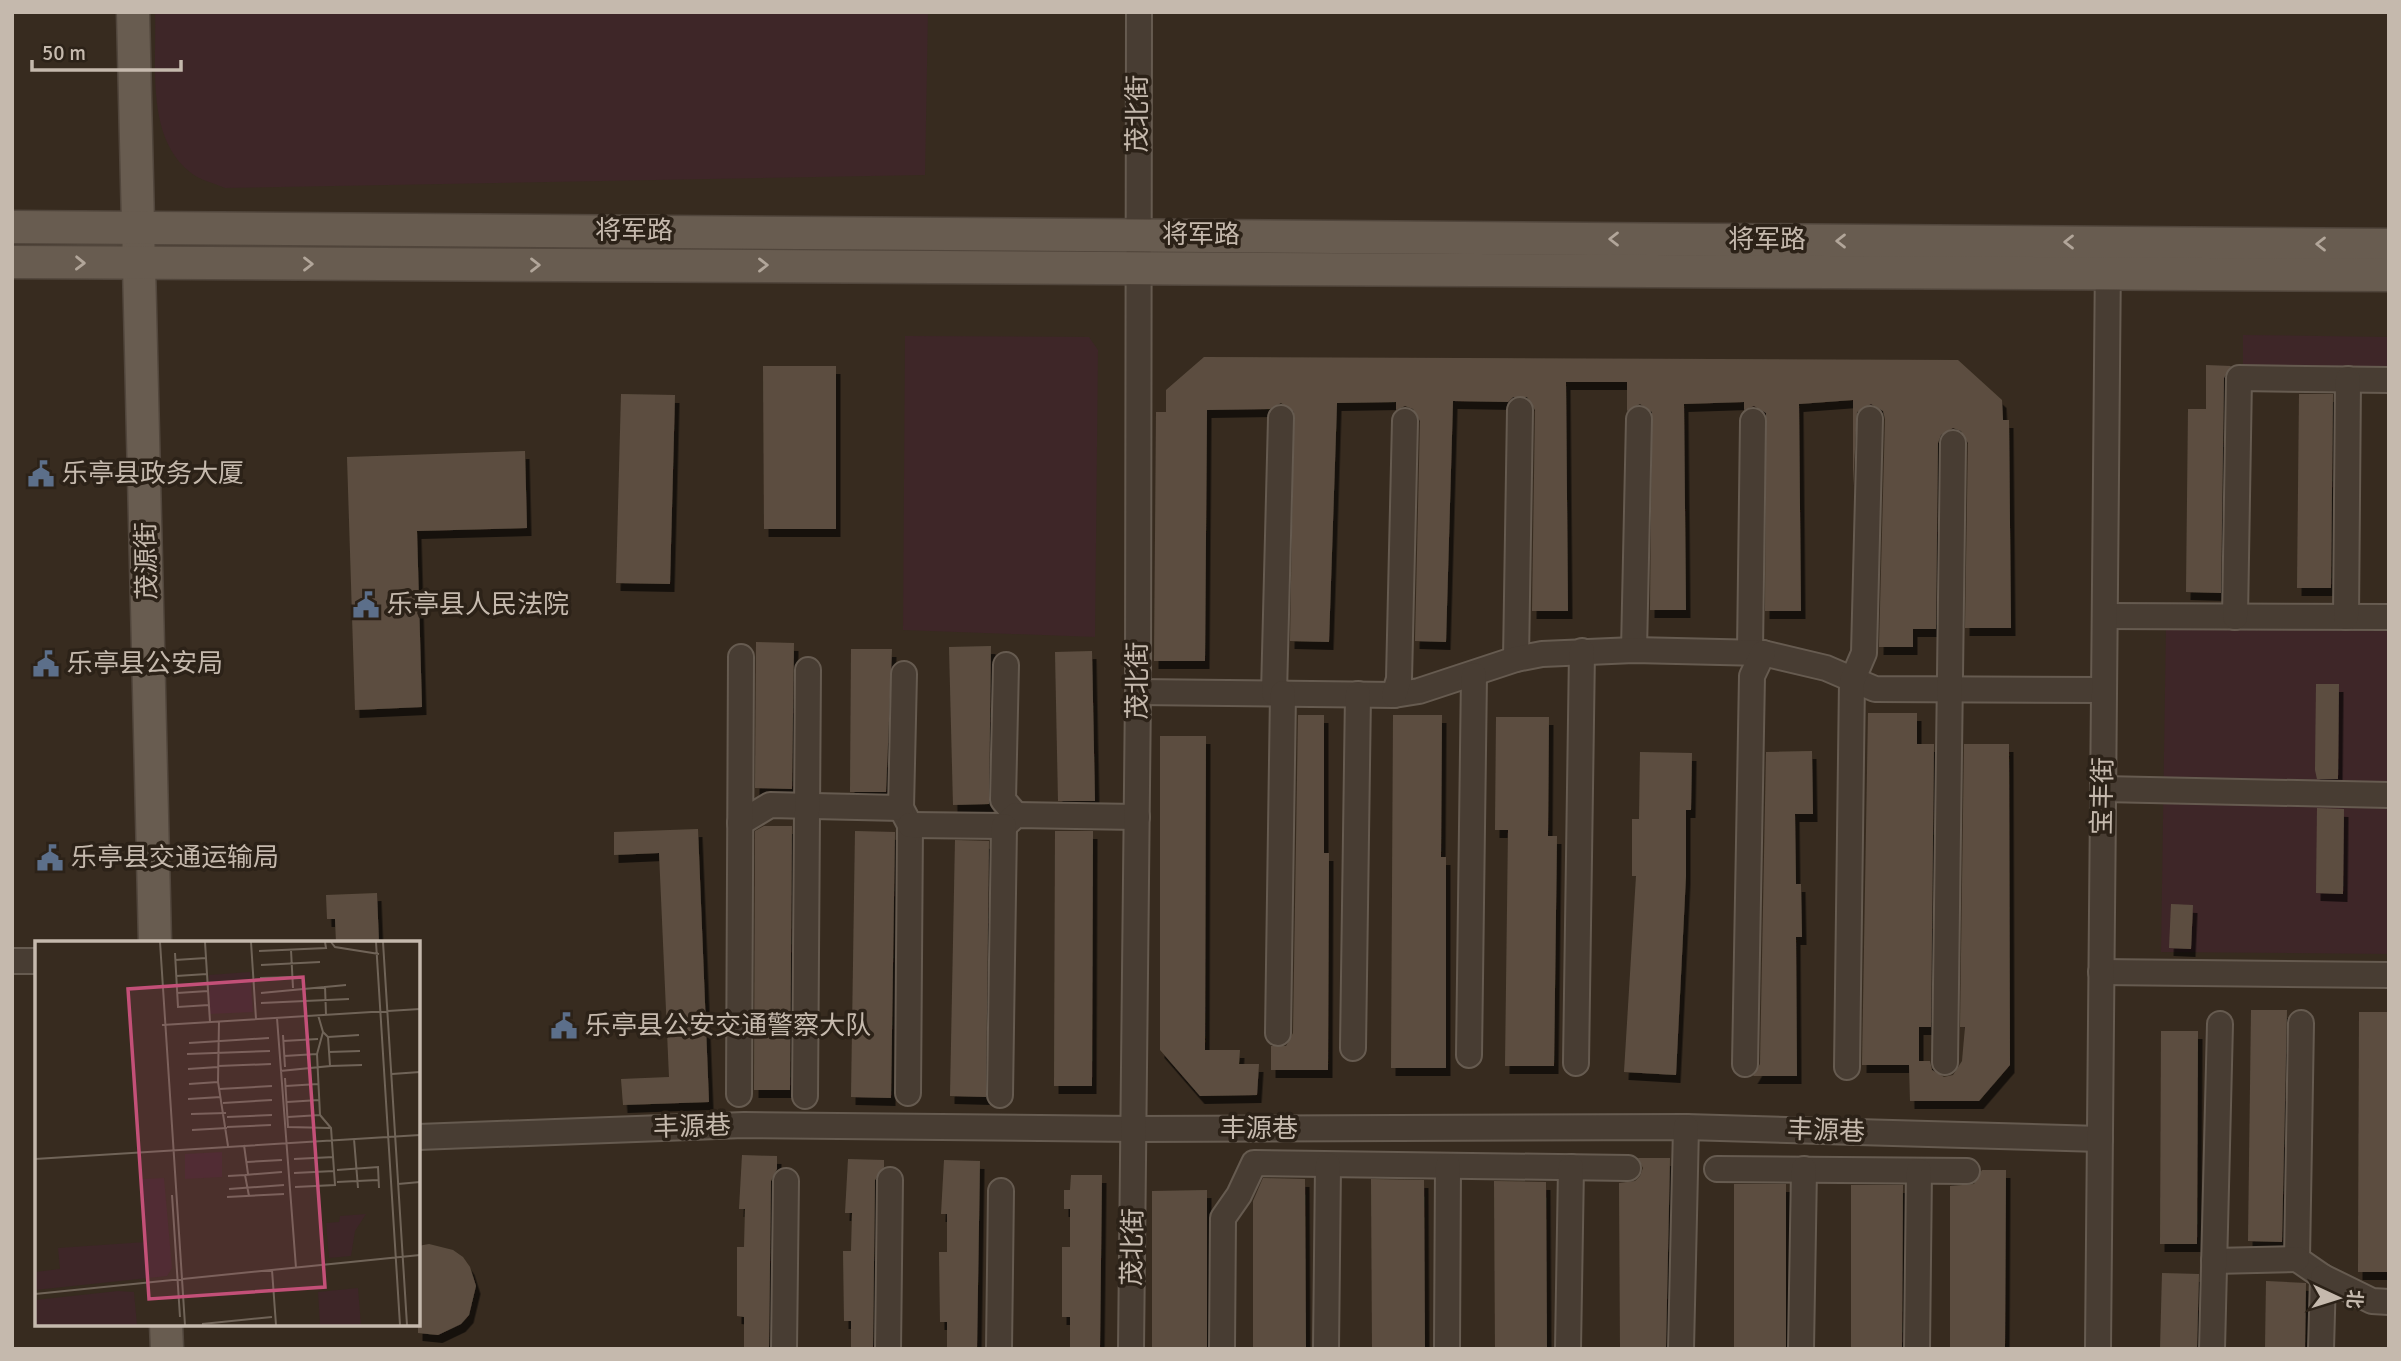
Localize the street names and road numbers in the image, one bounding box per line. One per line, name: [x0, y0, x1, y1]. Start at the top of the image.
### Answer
street label: 茂北街: [1122, 75, 1154, 153]
street label: 将军路: [595, 215, 673, 247]
street label: 将军路: [1162, 219, 1240, 251]
street label: 将军路: [1728, 224, 1806, 256]
street label: 茂源街: [130, 522, 164, 600]
street label: 茂北街: [1122, 642, 1154, 720]
street label: 宝丰街: [2086, 757, 2120, 835]
street label: 丰源巷: [652, 1110, 732, 1144]
street label: 丰源巷: [1220, 1113, 1298, 1145]
street label: 丰源巷: [1786, 1114, 1866, 1148]
street label: 茂北街: [1116, 1208, 1150, 1286]

